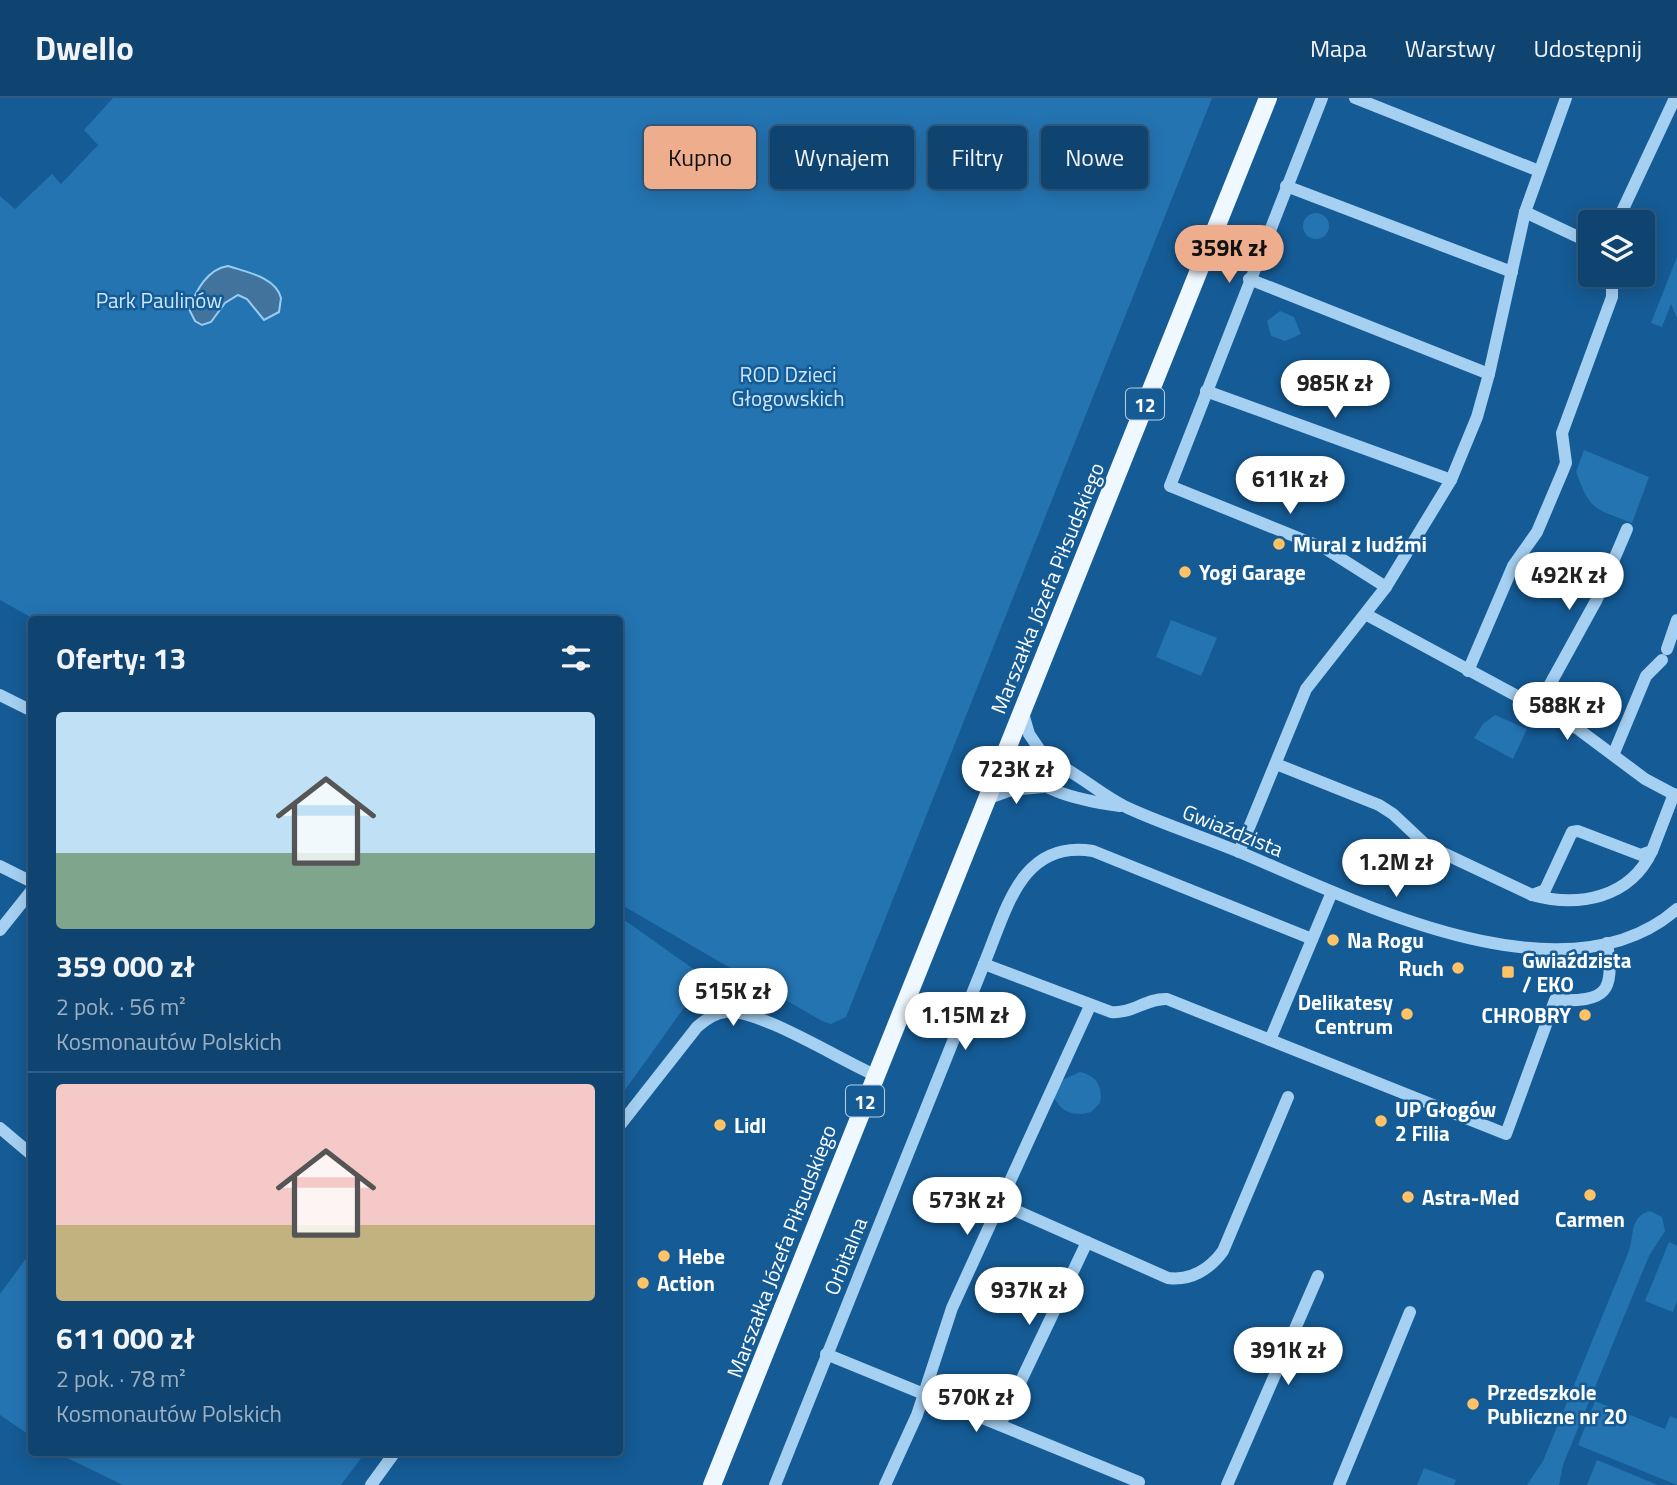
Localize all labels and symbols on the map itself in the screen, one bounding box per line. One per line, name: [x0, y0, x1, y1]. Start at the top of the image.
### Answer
pin: 359K zł: [1164, 226, 1294, 285]
park label: Park Paulinów: [96, 284, 222, 316]
park label: ROD Dzieci Głogowskich: [731, 358, 845, 414]
pin: 985K zł: [1270, 360, 1400, 420]
road number: 12: [1126, 388, 1164, 420]
pin: 611K zł: [1225, 456, 1355, 516]
street label: Marszałka Józefa Piłsudskiego: [982, 457, 1112, 719]
place label: Mural z ludźmi: [1293, 528, 1427, 560]
marker: Mural z ludźmi: [1271, 536, 1287, 552]
pin: 492K zł: [1504, 552, 1634, 612]
place label: Yogi Garage: [1199, 556, 1306, 588]
marker: Yogi Garage: [1177, 564, 1193, 580]
pin: 588K zł: [1502, 682, 1632, 742]
pin: 723K zł: [951, 746, 1081, 806]
street label: Gwiaździsta: [1178, 795, 1289, 865]
pin: 1.2M zł: [1331, 840, 1461, 899]
place label: Na Rogu: [1347, 924, 1424, 956]
marker: Na Rogu: [1325, 932, 1341, 948]
place label: Gwiaździsta / EKO: [1522, 944, 1632, 1000]
place label: Ruch: [1398, 952, 1444, 984]
marker: Ruch: [1450, 960, 1466, 976]
marker: Gwiaździsta / EKO: [1500, 964, 1516, 980]
pin: 515K zł: [668, 968, 798, 1028]
place label: Delikatesy Centrum: [1298, 986, 1393, 1042]
pin: 1.15M zł: [893, 992, 1037, 1052]
place label: CHROBRY: [1482, 999, 1571, 1031]
marker: Delikatesy Centrum: [1399, 1006, 1415, 1022]
marker: CHROBRY: [1577, 1007, 1593, 1023]
road number: 12: [846, 1085, 884, 1116]
place label: UP Głogów 2 Filia: [1395, 1093, 1496, 1149]
place label: Lidl: [734, 1109, 767, 1141]
marker: UP Głogów 2 Filia: [1373, 1113, 1389, 1129]
marker: Lidl: [712, 1117, 728, 1133]
street label: Marszałka Józefa Piłsudskiego: [718, 1120, 844, 1382]
pin: 573K zł: [902, 1178, 1032, 1237]
place label: Astra-Med: [1422, 1181, 1519, 1213]
marker: Carmen: [1582, 1187, 1598, 1203]
marker: Astra-Med: [1400, 1189, 1416, 1205]
place label: Carmen: [1555, 1203, 1625, 1235]
street label: Orbitalna: [815, 1212, 875, 1300]
place label: Hebe: [678, 1240, 725, 1272]
marker: Hebe: [656, 1248, 672, 1264]
place label: Action: [657, 1267, 715, 1299]
pin: 937K zł: [964, 1268, 1094, 1327]
marker: Action: [635, 1275, 651, 1291]
pin: 391K zł: [1223, 1328, 1353, 1387]
pin: 570K zł: [911, 1374, 1041, 1434]
place label: Przedszkole Publiczne nr 20: [1487, 1376, 1627, 1432]
marker: Przedszkole Publiczne nr 20: [1465, 1396, 1481, 1412]

